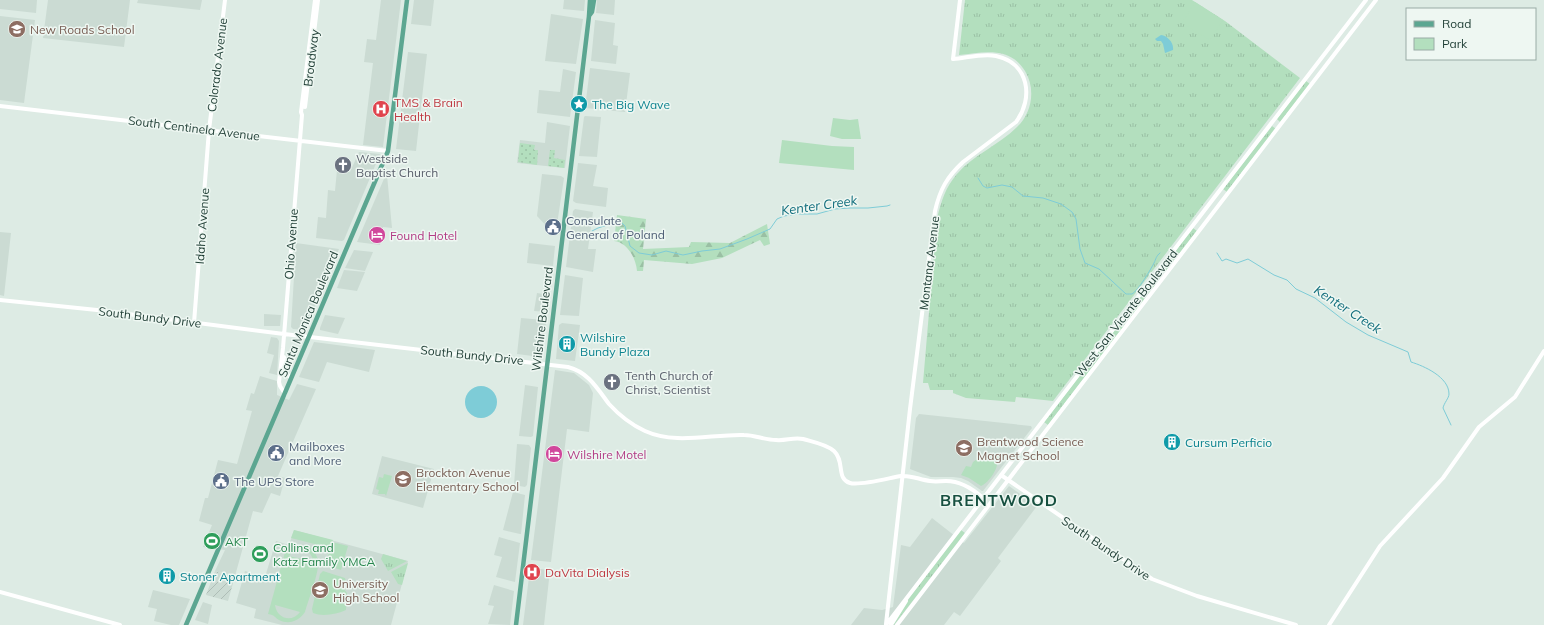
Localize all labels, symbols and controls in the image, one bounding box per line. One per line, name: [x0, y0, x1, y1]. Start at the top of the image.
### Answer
legend: [1406, 8, 1536, 60]
text: Road: [1442, 16, 1471, 31]
street label: Colorado Avenue: [204, 17, 230, 113]
school or university icon: New Roads School: [7, 19, 27, 39]
place label: New Roads School: [30, 22, 135, 37]
street label: Broadway: [300, 28, 322, 87]
text: Park: [1442, 36, 1468, 51]
place icon: The Big Wave: [569, 94, 589, 114]
place label: TMS & Brain Health: [394, 95, 463, 124]
place label: The Big Wave: [592, 97, 670, 112]
hospital icon: TMS & Brain Health: [371, 99, 391, 119]
street label: South Centinela Avenue: [127, 112, 261, 144]
place label: Westside Baptist Church: [356, 151, 438, 180]
church icon: Westside Baptist Church: [333, 155, 353, 175]
street label: Idaho Avenue: [192, 187, 212, 265]
water label: Kenter Creek: [780, 192, 858, 218]
street label: Ohio Avenue: [281, 208, 301, 280]
place label: Consulate General of Poland: [566, 213, 665, 242]
street label: Montana Avenue: [916, 215, 942, 311]
public building icon: Consulate General of Poland: [543, 217, 563, 237]
hotel icon: Found Hotel: [367, 225, 387, 245]
place label: Found Hotel: [390, 228, 457, 243]
street label: West San Vicente Boulevard: [1072, 246, 1180, 380]
street label: Santa Monica Boulevard: [275, 249, 341, 379]
street label: Wilshire Boulevard: [528, 266, 556, 372]
water label: Kenter Creek: [1311, 281, 1385, 337]
street label: South Bundy Drive: [98, 303, 202, 331]
place label: Wilshire Bundy Plaza: [580, 330, 650, 359]
building icon: Wilshire Bundy Plaza: [557, 334, 577, 354]
street label: South Bundy Drive: [420, 342, 524, 368]
place label: Tenth Church of Christ, Scientist: [625, 368, 714, 397]
church icon: Tenth Church of Christ, Scientist: [602, 372, 622, 392]
building icon: Cursum Perficio: [1162, 432, 1182, 452]
place label: Brentwood Science Magnet School: [977, 434, 1084, 463]
place label: Cursum Perficio: [1185, 435, 1272, 450]
school or university icon: Brentwood Science Magnet School: [954, 438, 974, 458]
place label: Mailboxes and More: [289, 439, 345, 468]
public building icon: Mailboxes and More: [266, 443, 286, 463]
hotel icon: Wilshire Motel: [544, 444, 564, 464]
place label: Wilshire Motel: [567, 447, 646, 462]
place label: Brockton Avenue Elementary School: [416, 465, 519, 494]
school or university icon: Brockton Avenue Elementary School: [393, 469, 413, 489]
public building icon: The UPS Store: [211, 471, 231, 491]
place label: The UPS Store: [234, 474, 314, 489]
district label: BRENTWOOD: [940, 490, 1058, 510]
street label: South Bundy Drive: [1059, 513, 1153, 583]
sports icon: AKT: [202, 531, 222, 551]
place label: AKT: [225, 534, 249, 549]
place label: Collins and Katz Family YMCA: [273, 540, 376, 569]
sports icon: Collins and Katz Family YMCA: [250, 544, 270, 564]
hospital icon: DaVita Dialysis: [522, 562, 542, 582]
place label: DaVita Dialysis: [545, 565, 630, 580]
building icon: Stoner Apartment: [157, 566, 177, 586]
place label: Stoner Apartment: [180, 569, 280, 584]
place label: University High School: [333, 576, 399, 605]
school or university icon: University High School: [310, 580, 330, 600]

